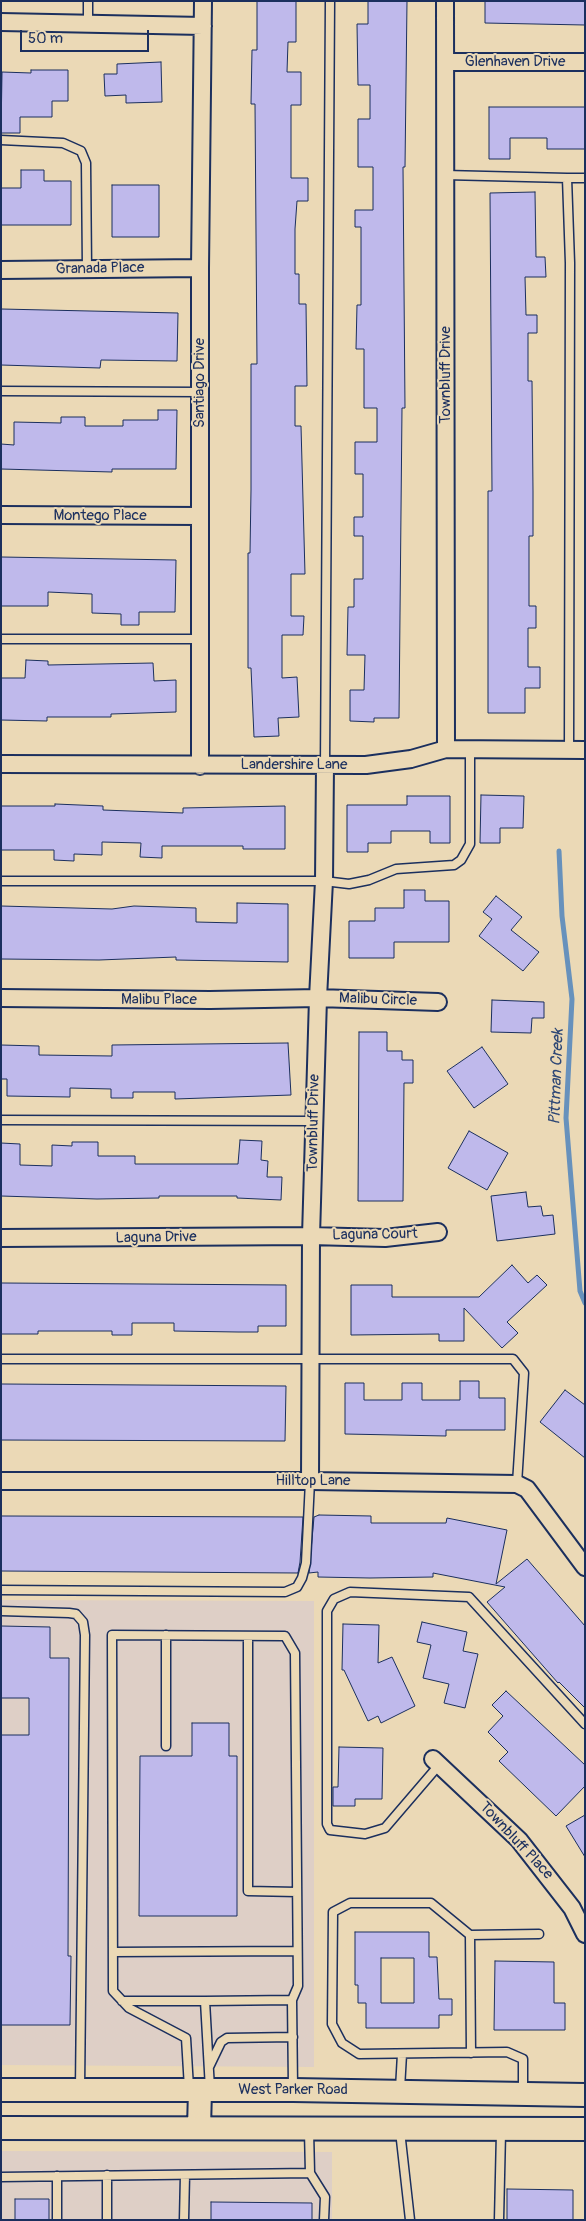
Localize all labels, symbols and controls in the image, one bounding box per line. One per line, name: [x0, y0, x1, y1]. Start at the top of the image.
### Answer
scale bar: [22, 20, 151, 52]
text: 50 m: [28, 29, 63, 48]
street label: Glenhaven Drive: [465, 53, 565, 71]
street label: Granada Place: [55, 259, 145, 279]
street label: Townbluff Drive: [437, 326, 455, 424]
street label: Santiago Drive: [191, 338, 209, 428]
street label: Montego Place: [53, 507, 147, 525]
street label: Landershire Lane: [241, 756, 347, 774]
street label: Malibu Circle: [339, 990, 417, 1010]
street label: Malibu Place: [121, 991, 197, 1009]
water label: Pittman Creek: [546, 1029, 568, 1125]
street label: Townbluff Drive: [304, 1074, 324, 1172]
street label: Laguna Court: [332, 1225, 418, 1245]
street label: Laguna Drive: [115, 1228, 197, 1248]
street label: Hilltop Lane: [276, 1472, 350, 1490]
street label: Townbluff Place: [475, 1798, 557, 1884]
street label: West Parker Road: [238, 2081, 348, 2099]

